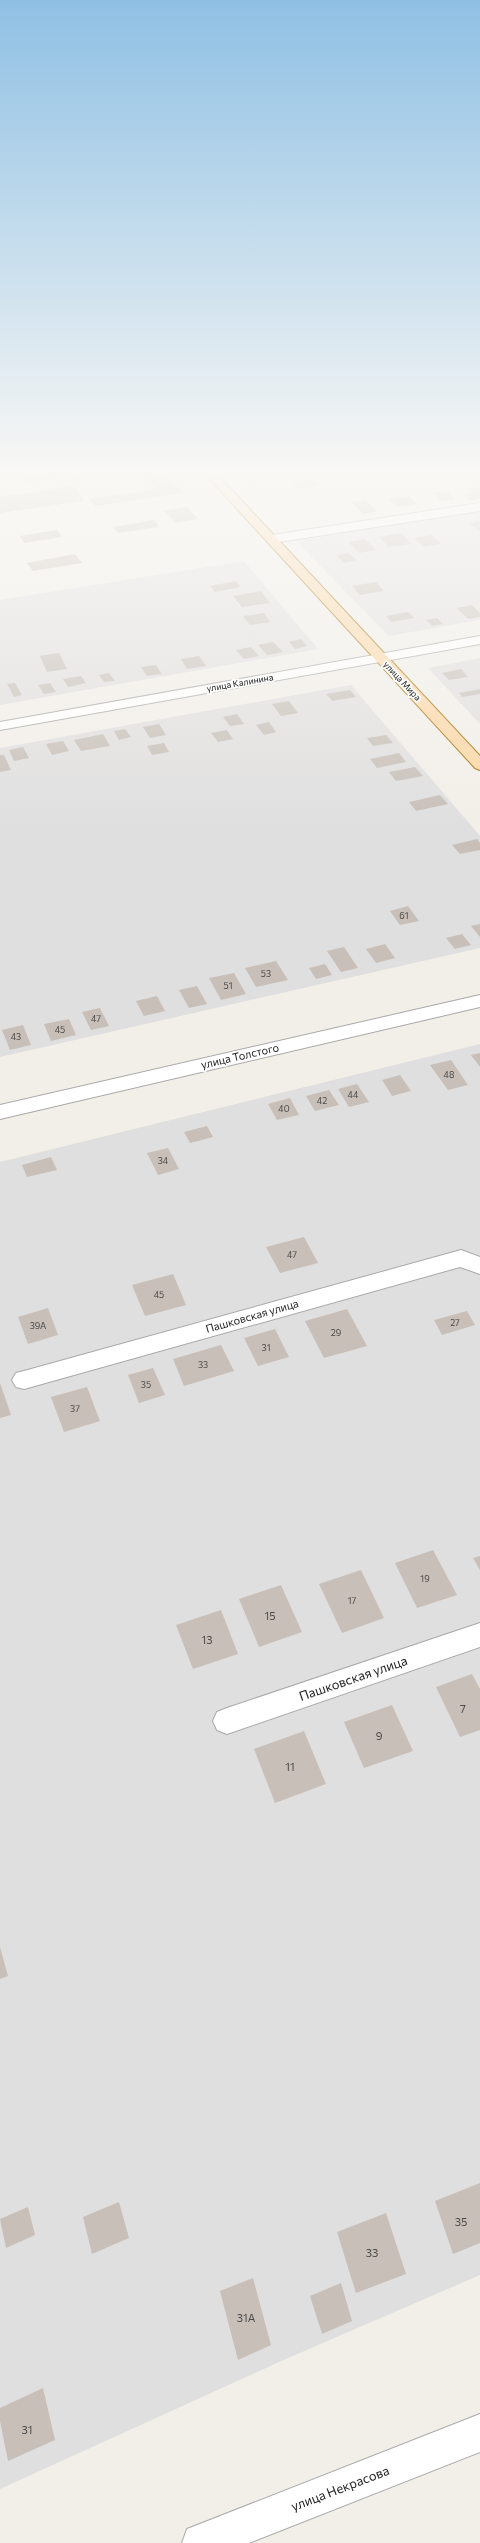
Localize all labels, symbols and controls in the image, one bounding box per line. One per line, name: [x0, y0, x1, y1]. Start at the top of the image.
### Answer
street label: улица Мира: [381, 659, 424, 703]
street label: улица Калинина: [206, 671, 274, 694]
house number: 61: [399, 910, 409, 921]
house number: 53: [261, 968, 271, 979]
house number: 51: [223, 980, 233, 991]
house number: 47: [91, 1013, 101, 1024]
house number: 45: [55, 1024, 65, 1035]
house number: 43: [11, 1031, 21, 1042]
street label: улица Толстого: [200, 1040, 281, 1071]
house number: 48: [444, 1069, 454, 1080]
house number: 44: [348, 1089, 359, 1100]
house number: 42: [317, 1095, 327, 1106]
house number: 40: [278, 1103, 290, 1114]
house number: 34: [158, 1155, 169, 1166]
house number: 47: [287, 1249, 297, 1260]
house number: 45: [154, 1289, 164, 1300]
street label: Пашковская улица: [204, 1296, 300, 1335]
house number: 27: [450, 1317, 460, 1328]
house number: 39А: [30, 1320, 46, 1331]
house number: 29: [331, 1327, 341, 1338]
house number: 31: [262, 1342, 270, 1353]
house number: 33: [198, 1359, 208, 1370]
house number: 35: [141, 1379, 151, 1390]
house number: 37: [70, 1403, 80, 1414]
house number: 19: [420, 1573, 430, 1584]
house number: 17: [348, 1595, 357, 1606]
house number: 15: [264, 1609, 276, 1622]
house number: 13: [202, 1633, 212, 1646]
street label: Пашковская улица: [297, 1652, 409, 1704]
house number: 7: [460, 1702, 466, 1715]
house number: 9: [376, 1729, 383, 1742]
house number: 11: [285, 1760, 295, 1773]
house number: 35: [455, 2215, 467, 2228]
house number: 33: [366, 2246, 378, 2259]
house number: 31А: [237, 2311, 256, 2324]
house number: 31: [22, 2423, 32, 2436]
street label: улица Некрасова: [289, 2462, 391, 2514]

